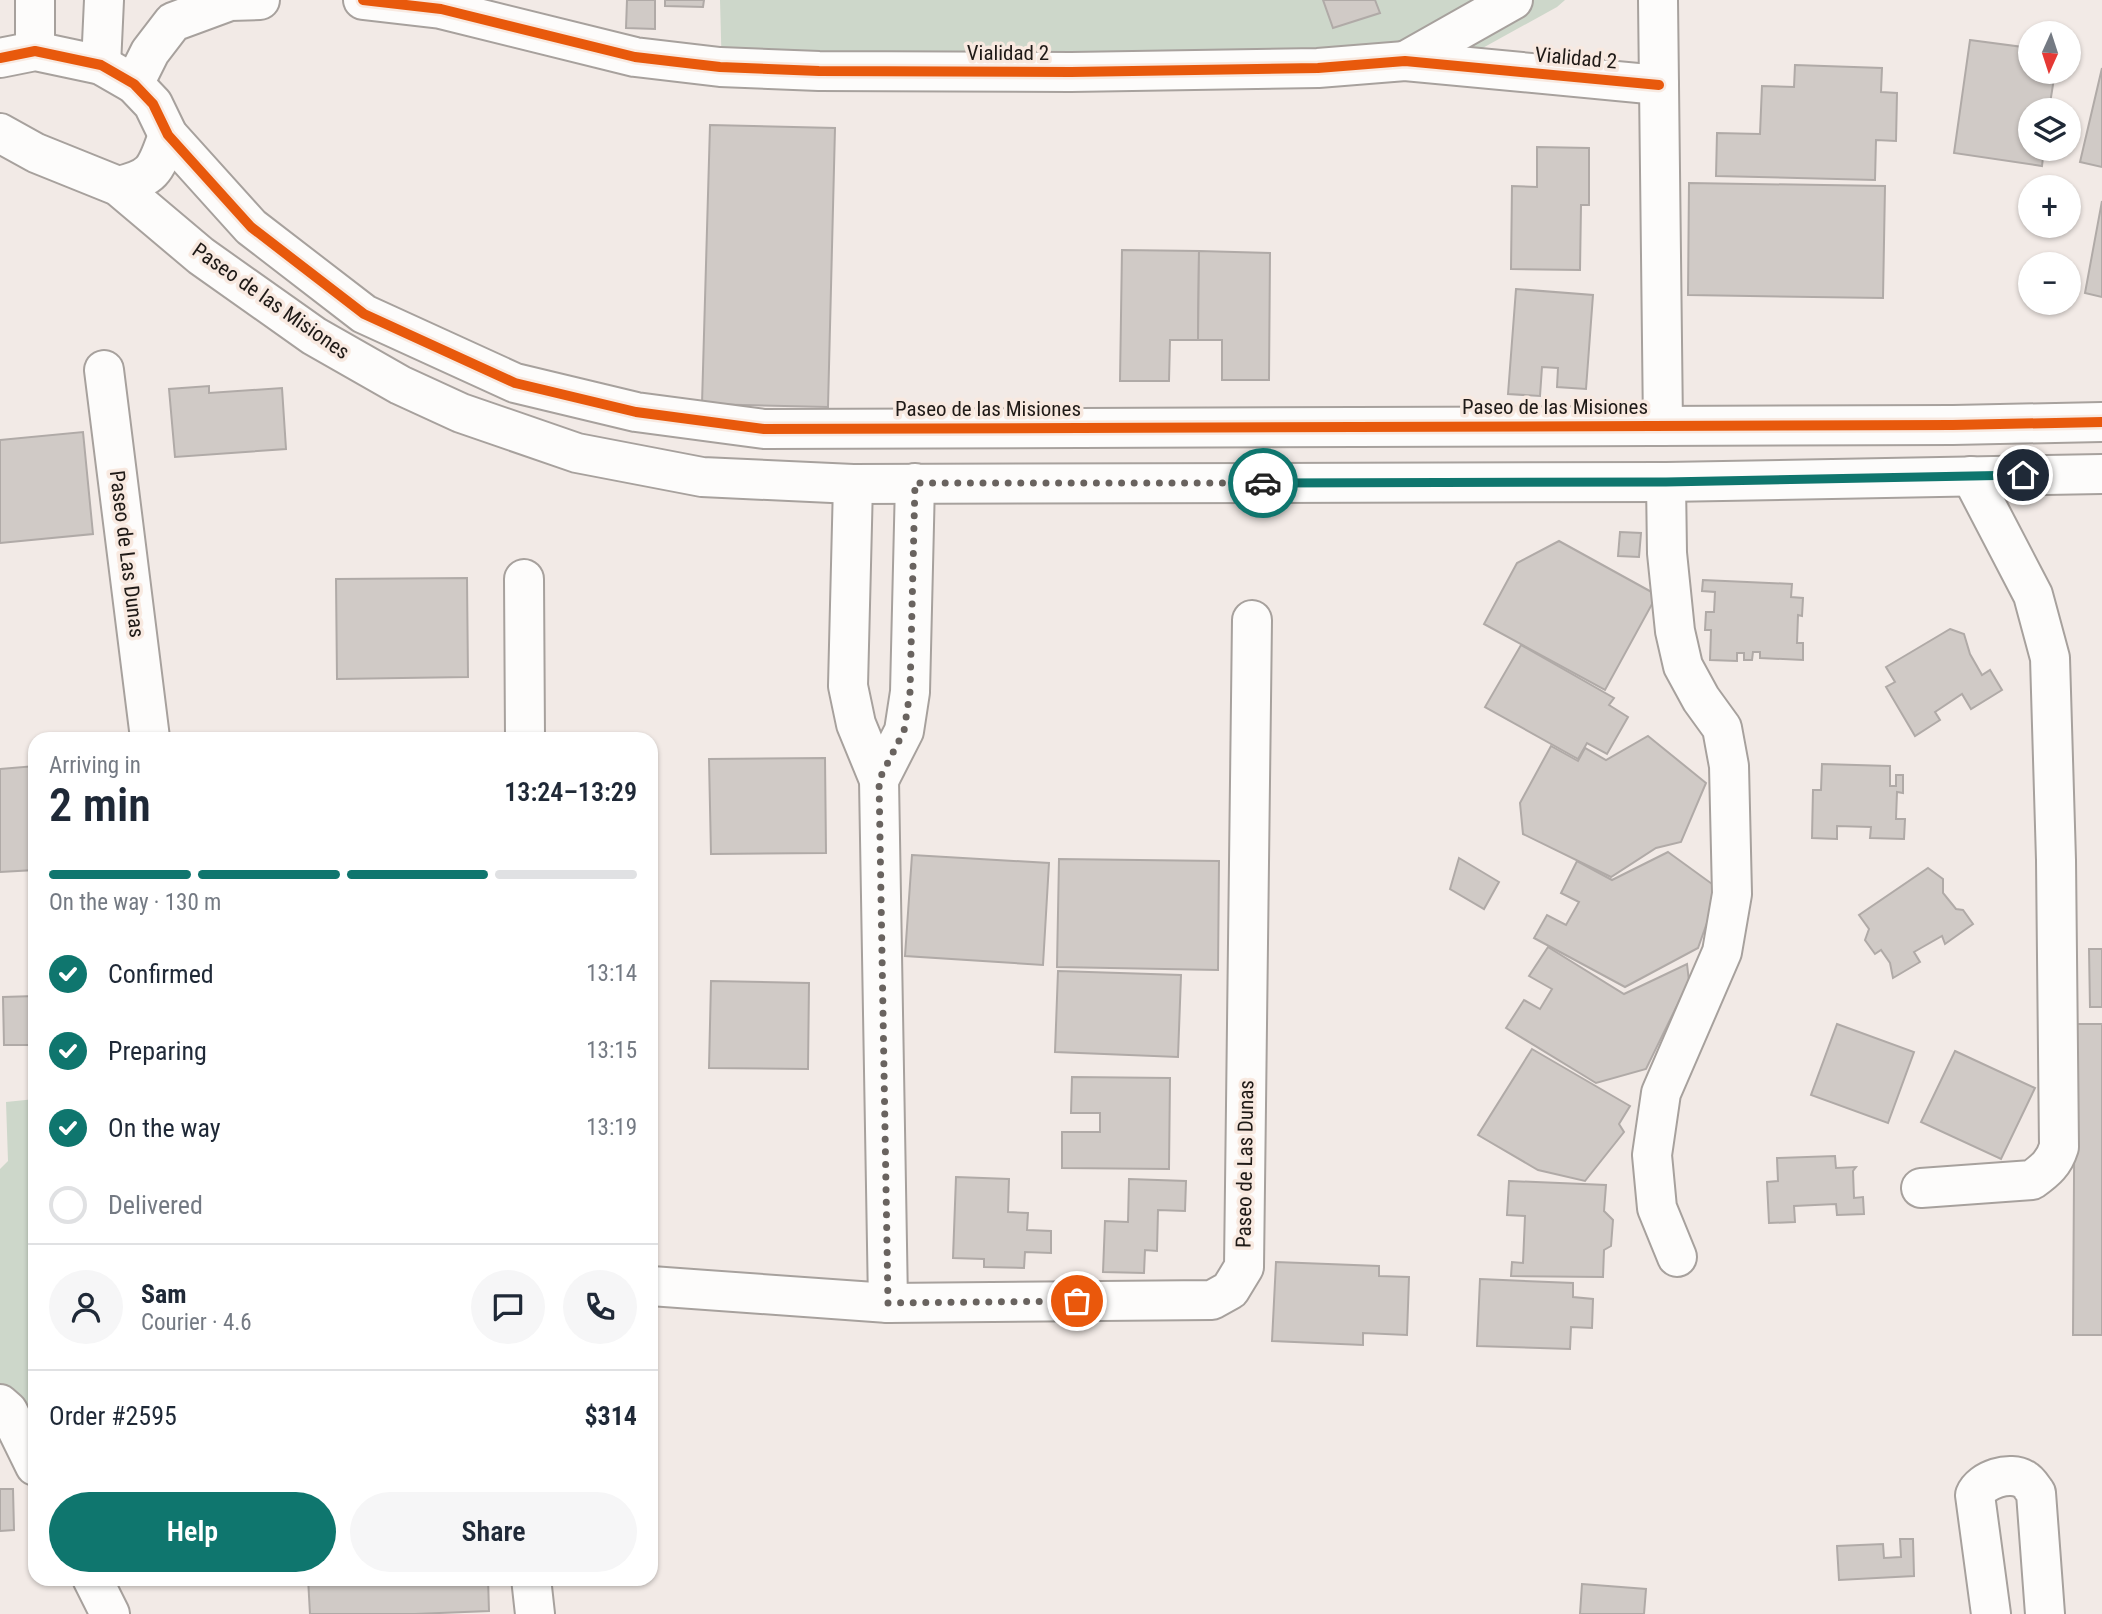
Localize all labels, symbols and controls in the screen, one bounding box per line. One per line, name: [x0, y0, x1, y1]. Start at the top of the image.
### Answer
north arrow: [2018, 21, 2081, 84]
map controls: [2018, 21, 2081, 315]
street label: Vialidad 2: [967, 41, 1049, 65]
street label: Vialidad 2: [1534, 42, 1618, 74]
button: layers: [2018, 98, 2081, 161]
button: +: [2018, 175, 2081, 238]
street label: Paseo de las Misiones: [188, 238, 354, 364]
button: −: [2018, 252, 2081, 315]
street label: Paseo de las Misiones: [1462, 395, 1648, 419]
street label: Paseo de las Misiones: [895, 397, 1081, 421]
pin: [1993, 445, 2053, 505]
courier: [1228, 448, 1298, 518]
icon: home: [2004, 456, 2042, 494]
icon: car: [1244, 464, 1282, 502]
street label: Paseo de Las Dunas: [105, 469, 149, 639]
text: Arriving in: [49, 752, 141, 779]
text: 13:24–13:29: [504, 777, 637, 807]
text: 2 min: [49, 778, 151, 832]
text: On the way · 130 m: [49, 889, 221, 916]
icon: check: [49, 955, 87, 993]
text: Confirmed: [108, 959, 214, 989]
text: 13:14: [586, 960, 637, 987]
icon: check: [49, 1032, 87, 1070]
text: Preparing: [108, 1036, 207, 1066]
text: 13:15: [586, 1037, 637, 1064]
street label: Paseo de Las Dunas: [1232, 1080, 1258, 1248]
icon: check: [49, 1109, 87, 1147]
text: On the way: [108, 1113, 221, 1143]
text: 13:19: [586, 1114, 637, 1141]
text: Delivered: [108, 1190, 203, 1220]
button: person: [49, 1270, 123, 1344]
button: chat: [471, 1270, 545, 1344]
button: phone: [563, 1270, 637, 1344]
pin: [1047, 1271, 1107, 1331]
text: Sam: [141, 1279, 187, 1309]
icon: bag: [1058, 1282, 1096, 1320]
text: Courier · 4.6: [141, 1309, 252, 1336]
text: Order #2595: [49, 1401, 177, 1431]
text: $314: [584, 1401, 637, 1431]
button: Help: [49, 1492, 336, 1572]
button: Share: [350, 1492, 637, 1572]

